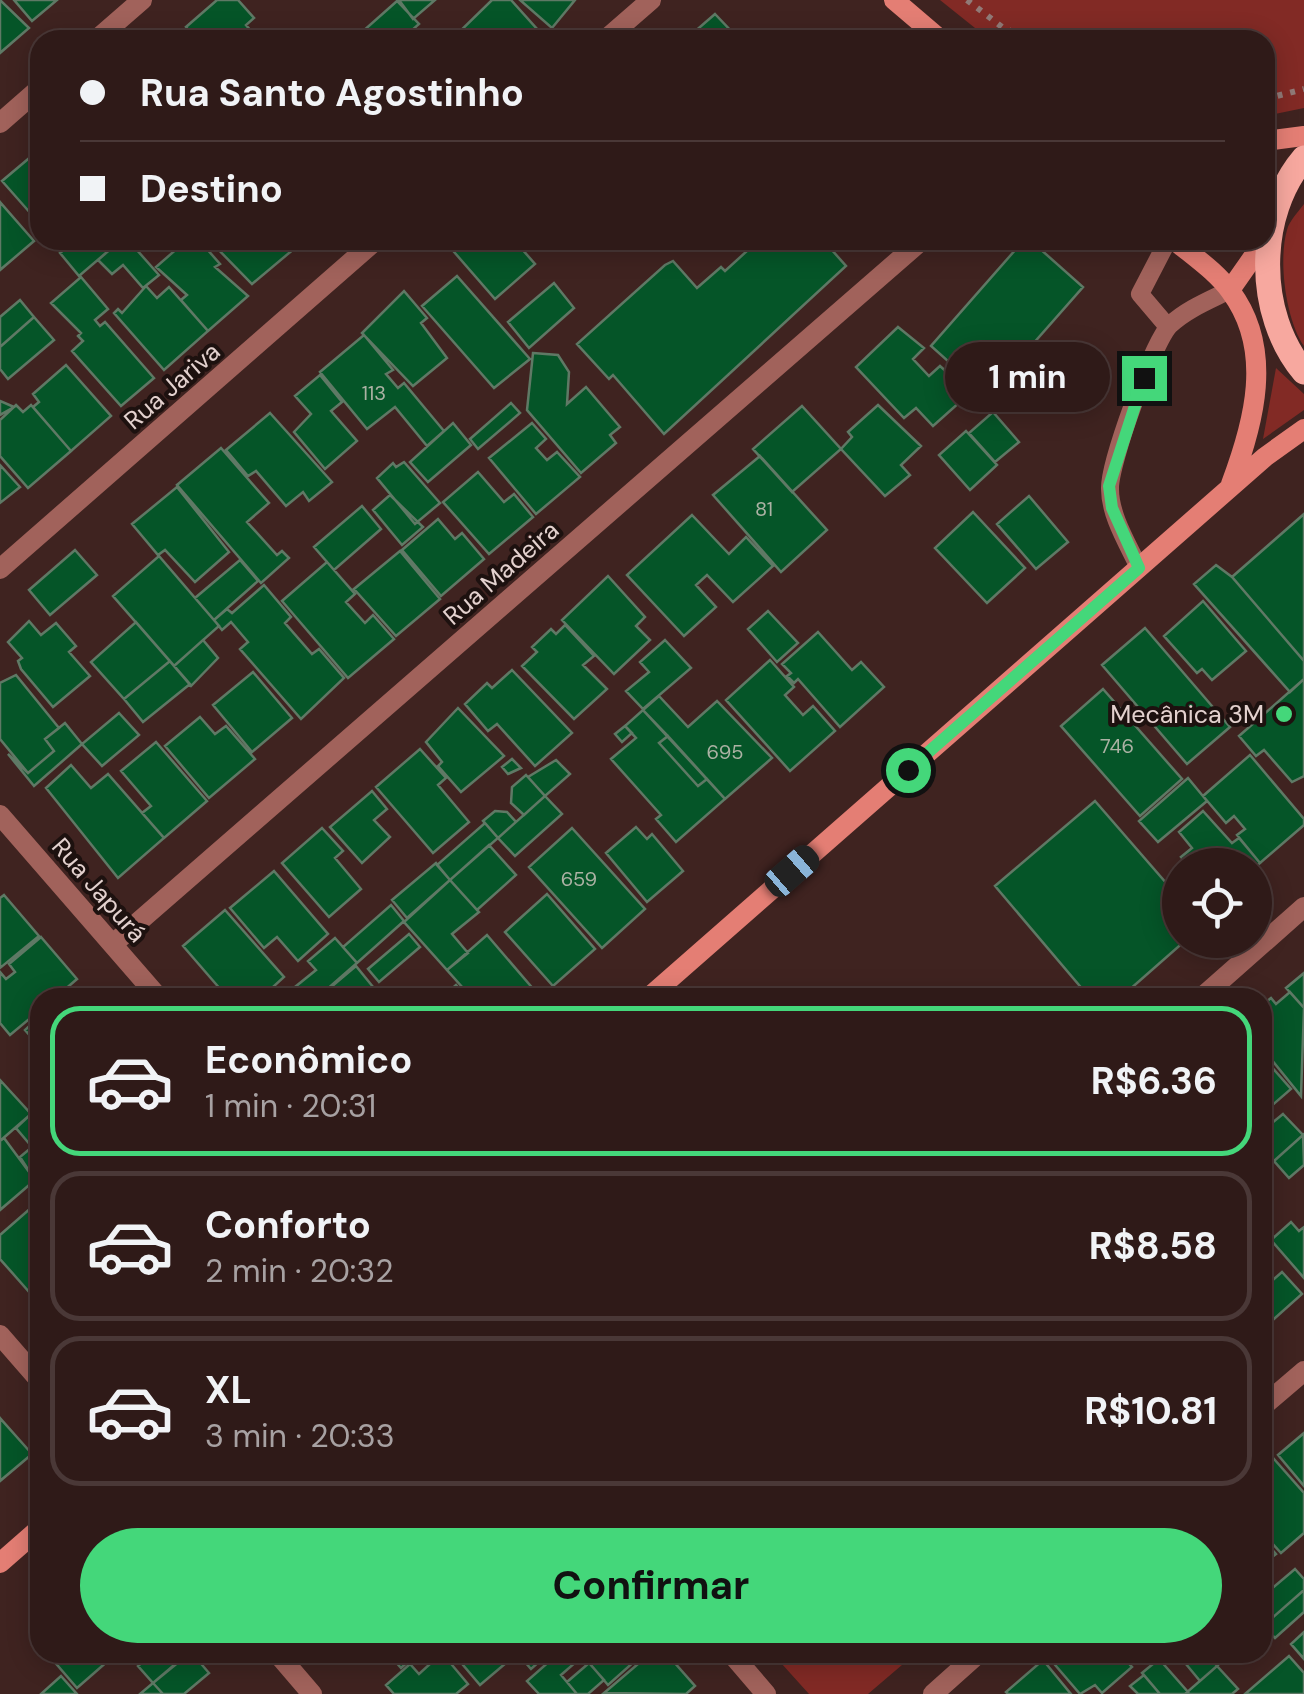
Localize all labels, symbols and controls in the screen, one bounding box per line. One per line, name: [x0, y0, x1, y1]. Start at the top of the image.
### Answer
text: Rua Santo Agostinho: [140, 68, 524, 118]
text: Destino: [140, 164, 283, 214]
street label: Rua Jariva: [117, 335, 227, 437]
callout: 1 min: [944, 343, 1109, 413]
text: 1 min: [989, 356, 1066, 398]
route end: [1122, 356, 1167, 401]
house number: 113: [362, 380, 386, 406]
house number: 81: [755, 496, 773, 522]
street label: Rua Madeira: [436, 514, 566, 632]
place label: Mecânica 3M: [1110, 698, 1264, 731]
marker: Mecânica 3M: [1273, 703, 1295, 725]
house number: 746: [1100, 733, 1134, 759]
house number: 695: [707, 739, 743, 765]
route start: [886, 748, 931, 793]
street label: Rua Japurá: [44, 831, 154, 949]
car: [760, 840, 824, 902]
map controls: [1162, 848, 1272, 958]
button: locate: [1162, 848, 1272, 958]
house number: 659: [561, 866, 597, 892]
text: Econômico: [205, 1035, 412, 1085]
icon: car: [85, 1036, 175, 1126]
text: R$6.36: [1091, 1056, 1217, 1106]
text: 1 min · 20:31: [205, 1085, 376, 1127]
text: Conforto: [205, 1200, 371, 1250]
icon: car: [85, 1201, 175, 1291]
text: R$8.58: [1089, 1221, 1217, 1271]
text: 2 min · 20:32: [205, 1250, 394, 1292]
text: XL: [205, 1365, 252, 1415]
icon: car: [85, 1366, 175, 1456]
text: R$10.81: [1084, 1386, 1217, 1436]
text: 3 min · 20:33: [205, 1415, 395, 1457]
button: Confirmar: [80, 1528, 1222, 1643]

